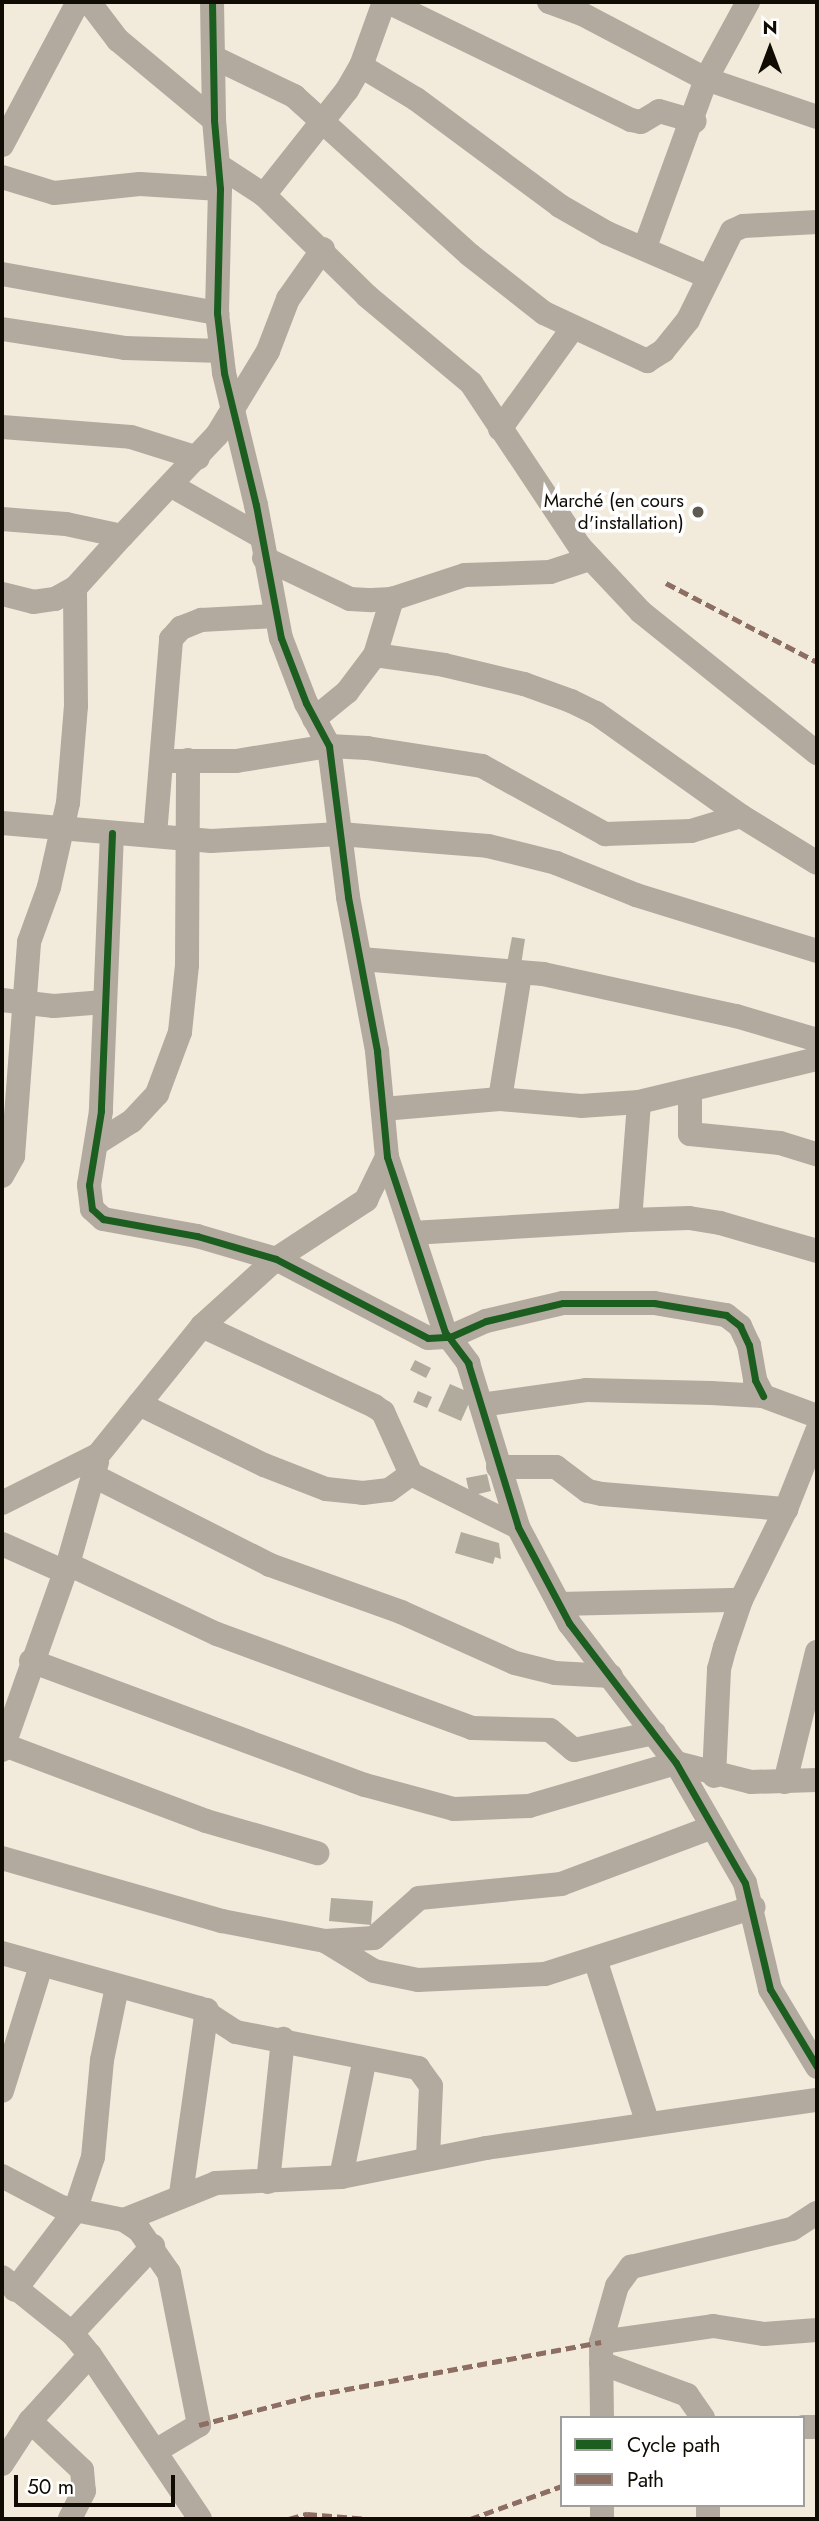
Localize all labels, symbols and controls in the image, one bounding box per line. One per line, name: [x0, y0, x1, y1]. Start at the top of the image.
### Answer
north arrow: [735, 14, 805, 84]
text: N: [762, 14, 778, 41]
place label: Marché (en cours d'installation): [544, 490, 684, 534]
marker: Marché (en cours d'installation): [690, 504, 706, 520]
legend: [560, 2416, 805, 2507]
text: Cycle path: [627, 2430, 720, 2460]
scale bar: [18, 2462, 178, 2506]
text: Path: [627, 2465, 664, 2495]
text: 50 m: [27, 2472, 74, 2502]

